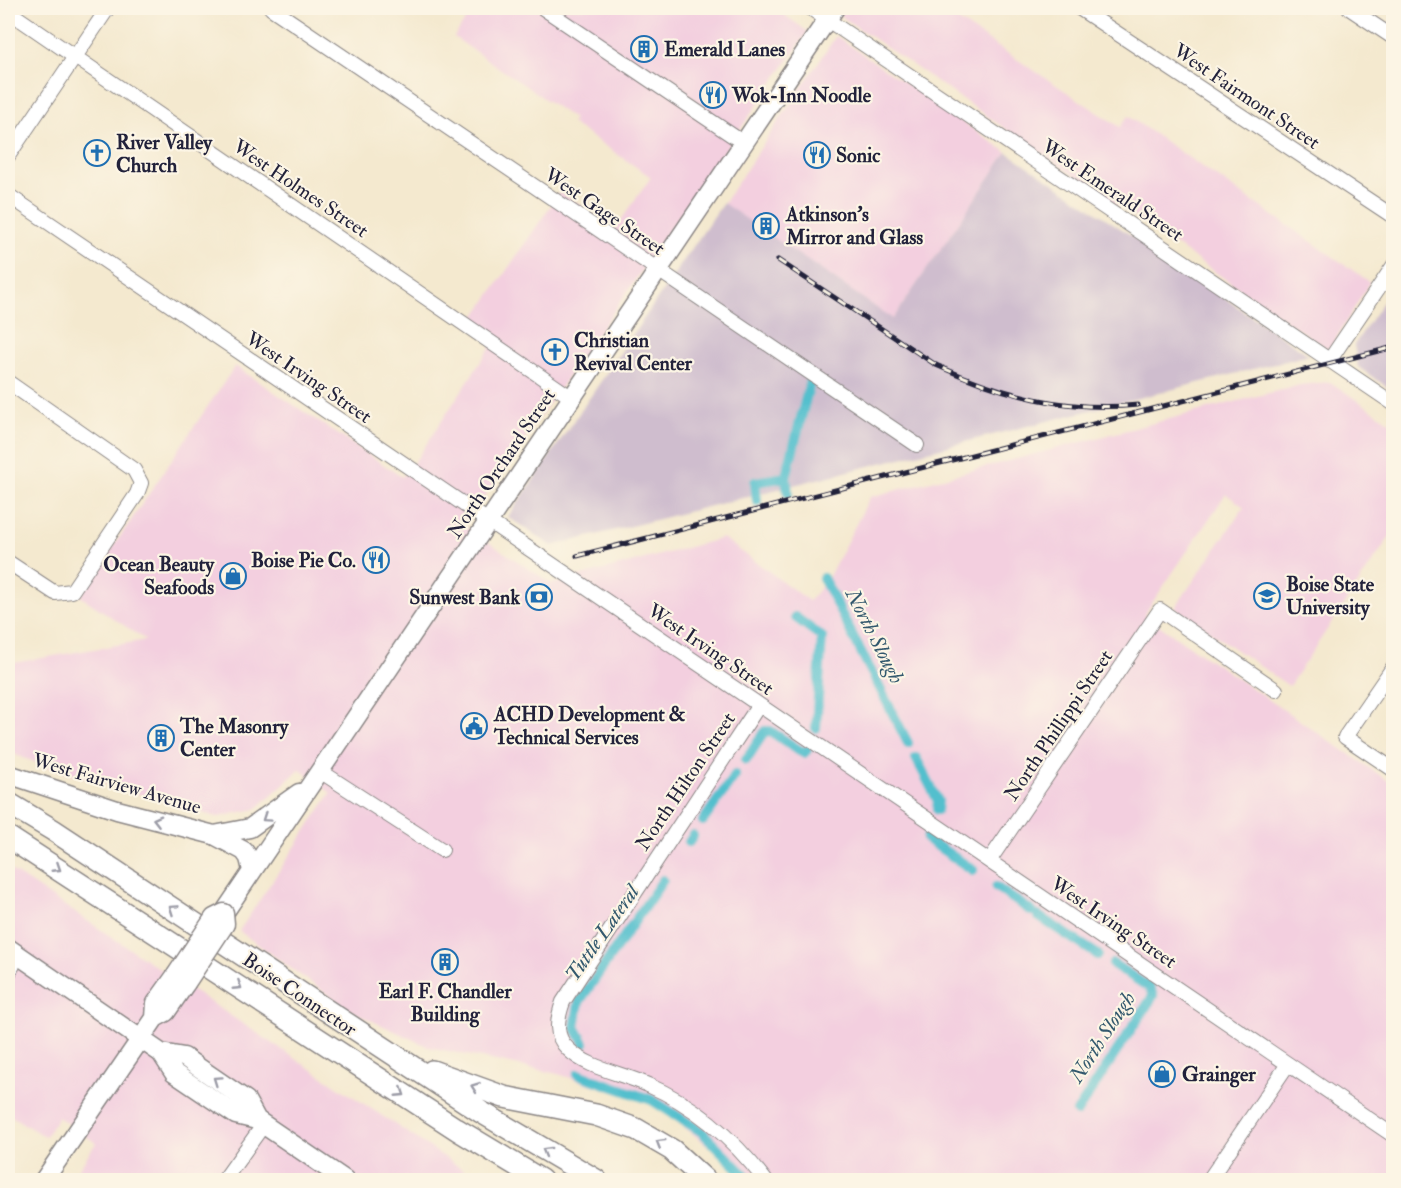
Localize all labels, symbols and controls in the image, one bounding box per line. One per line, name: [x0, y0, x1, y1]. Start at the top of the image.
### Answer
building icon: Emerald Lanes: [629, 34, 659, 64]
place label: Emerald Lanes: [664, 37, 785, 62]
street label: West Fairmont Street: [1168, 38, 1325, 155]
restaurant icon: Wok-Inn Noodle: [698, 80, 728, 110]
place label: Wok-Inn Noodle: [731, 83, 872, 108]
place label: River Valley Church: [116, 130, 213, 178]
street label: West Holmes Street: [227, 133, 374, 243]
street label: West Emerald Street: [1036, 133, 1189, 247]
church icon: River Valley Church: [82, 138, 112, 168]
restaurant icon: Sonic: [802, 140, 832, 170]
place label: Sonic: [836, 143, 881, 168]
street label: West Gage Street: [539, 161, 670, 261]
place label: Atkinson's Mirror and Glass: [785, 202, 923, 250]
building icon: Atkinson's Mirror and Glass: [751, 211, 781, 241]
street label: West Irving Street: [240, 325, 377, 429]
place label: Christian Revival Center: [574, 328, 693, 376]
church icon: Christian Revival Center: [540, 337, 570, 367]
street label: North Orchard Street: [442, 383, 561, 543]
restaurant icon: Boise Pie Co.: [361, 545, 391, 575]
place label: Boise Pie Co.: [251, 548, 356, 573]
place label: Ocean Beauty Seafoods: [103, 552, 215, 600]
shop icon: Ocean Beauty Seafoods: [218, 561, 248, 591]
place label: Boise State University: [1286, 572, 1375, 621]
school or university icon: Boise State University: [1252, 581, 1282, 611]
bank icon: Sunwest Bank: [524, 582, 554, 612]
water label: North Slough: [839, 583, 910, 688]
place label: Sunwest Bank: [409, 585, 520, 610]
street label: West Irving Street: [642, 597, 779, 701]
street label: North Phillippi Street: [999, 645, 1119, 806]
place label: ACHD Development & Technical Services: [493, 702, 686, 750]
street label: North Hilton Street: [630, 707, 741, 855]
public building icon: ACHD Development & Technical Services: [459, 711, 489, 741]
place label: The Masonry Center: [179, 714, 290, 762]
building icon: The Masonry Center: [146, 723, 176, 753]
street label: West Fairview Avenue: [29, 747, 204, 820]
one-way arrow: [261, 810, 272, 821]
one-way arrow: [152, 815, 162, 828]
one-way arrow: [51, 860, 62, 871]
street label: West Irving Street: [1045, 870, 1182, 974]
water label: Tuttle Lateral: [559, 878, 647, 987]
one-way arrow: [169, 906, 180, 917]
street label: Boise Connector: [238, 947, 362, 1042]
building icon: Earl F. Chandler Building: [430, 947, 460, 977]
one-way arrow: [231, 979, 242, 990]
place label: Earl F. Chandler Building: [378, 979, 512, 1028]
water label: North Slough: [1062, 987, 1142, 1089]
shop icon: Grainger: [1147, 1059, 1177, 1089]
place label: Grainger: [1182, 1062, 1256, 1088]
one-way arrow: [212, 1076, 223, 1087]
one-way arrow: [470, 1081, 481, 1094]
one-way arrow: [395, 1085, 406, 1096]
one-way arrow: [656, 1139, 666, 1150]
one-way arrow: [542, 1147, 552, 1158]

